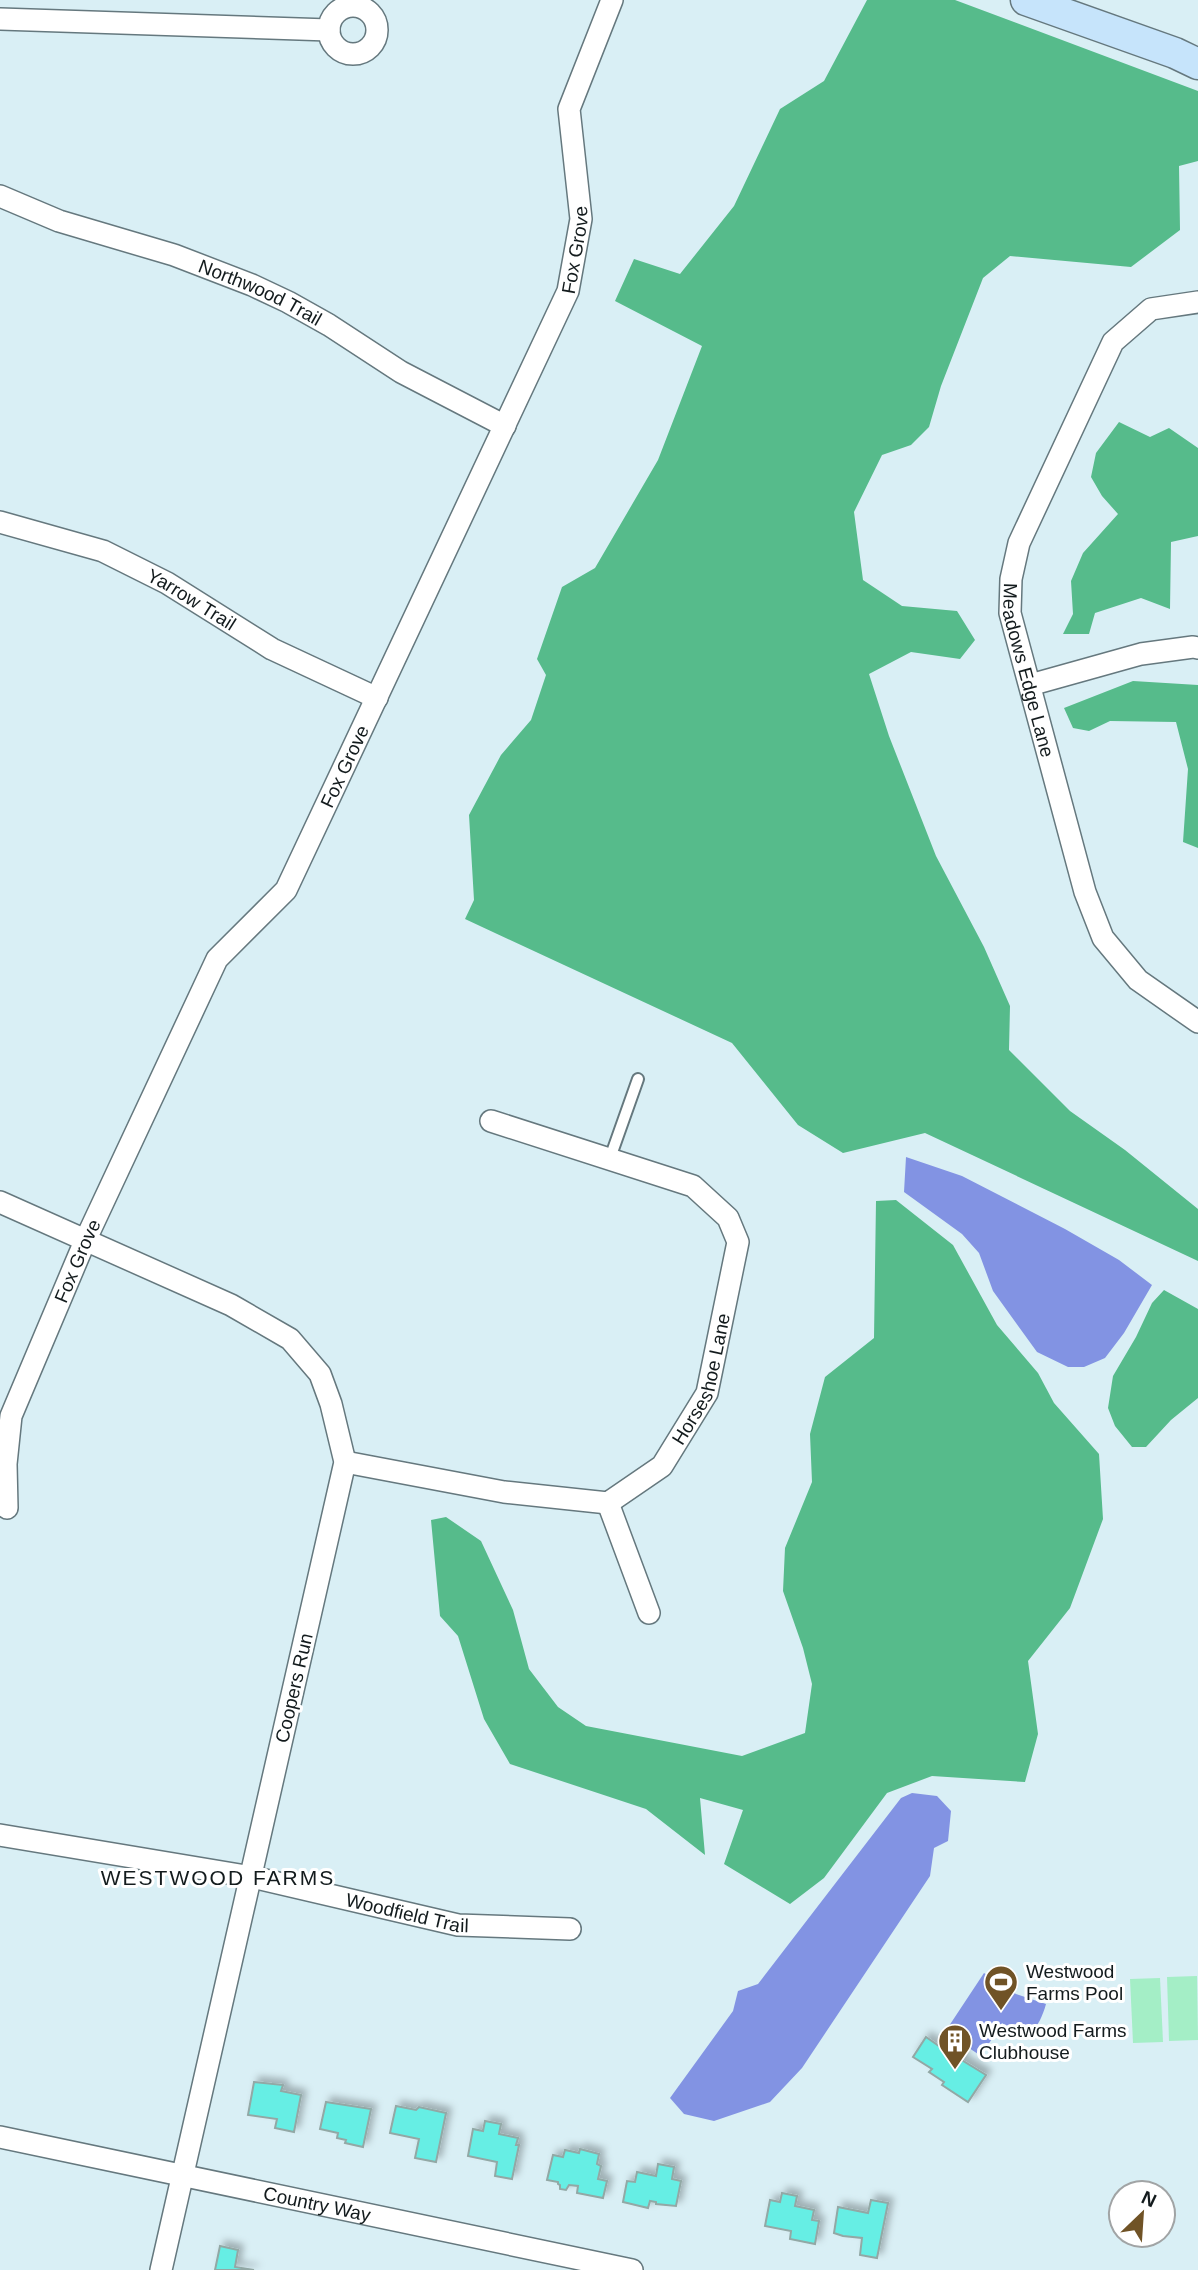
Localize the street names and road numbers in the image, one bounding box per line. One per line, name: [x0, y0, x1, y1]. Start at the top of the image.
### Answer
street label: Fox Grove: [557, 205, 592, 295]
street label: Northwood Trail: [196, 255, 326, 329]
street label: Yarrow Trail: [144, 564, 240, 634]
street label: Meadows Edge Lane: [999, 583, 1059, 759]
street label: Fox Grove: [316, 722, 373, 811]
street label: Fox Grove: [50, 1216, 104, 1306]
street label: Horseshoe Lane: [667, 1311, 734, 1448]
street label: Coopers Run: [271, 1631, 317, 1745]
street label: Woodfield Trail: [344, 1889, 469, 1936]
street label: Country Way: [261, 2182, 373, 2225]

